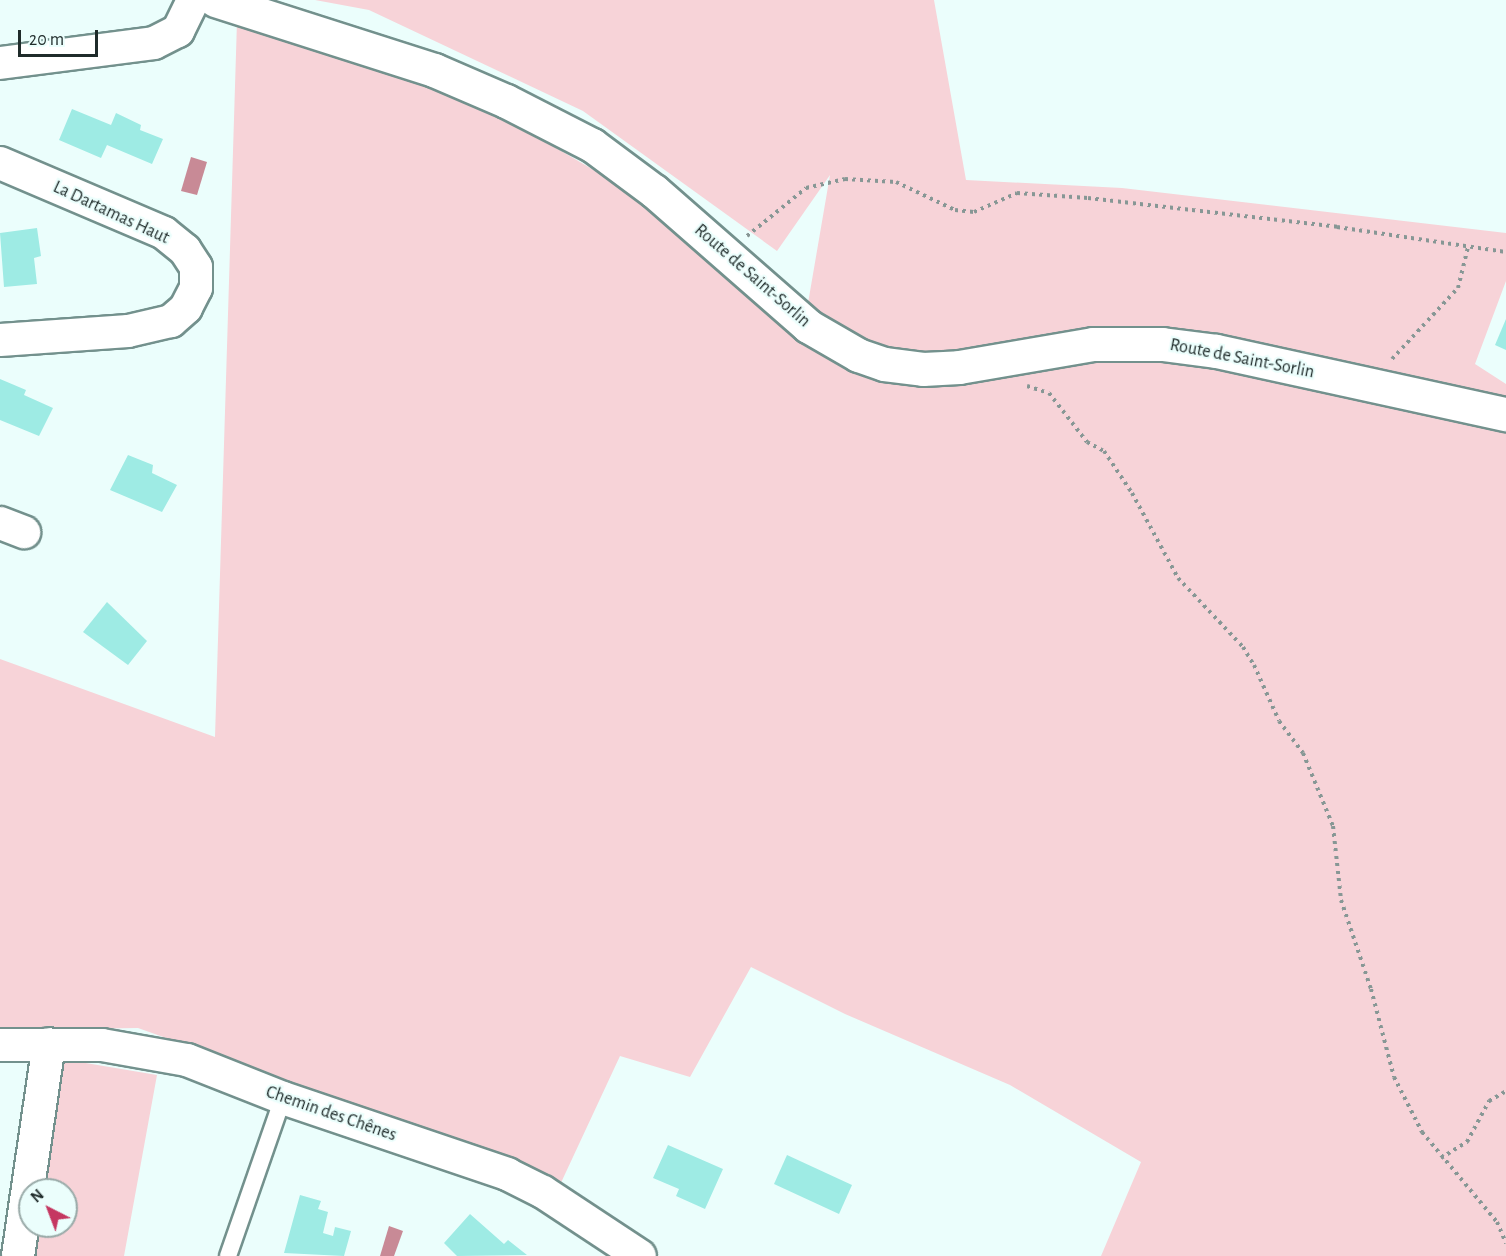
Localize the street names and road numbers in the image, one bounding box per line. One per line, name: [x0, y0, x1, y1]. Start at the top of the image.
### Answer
street label: La Dartamas Haut: [49, 177, 173, 249]
street label: Route de Saint-Sorlin: [690, 220, 814, 332]
street label: Route de Saint-Sorlin: [1168, 334, 1316, 384]
street label: Chemin des Chênes: [263, 1082, 399, 1146]

